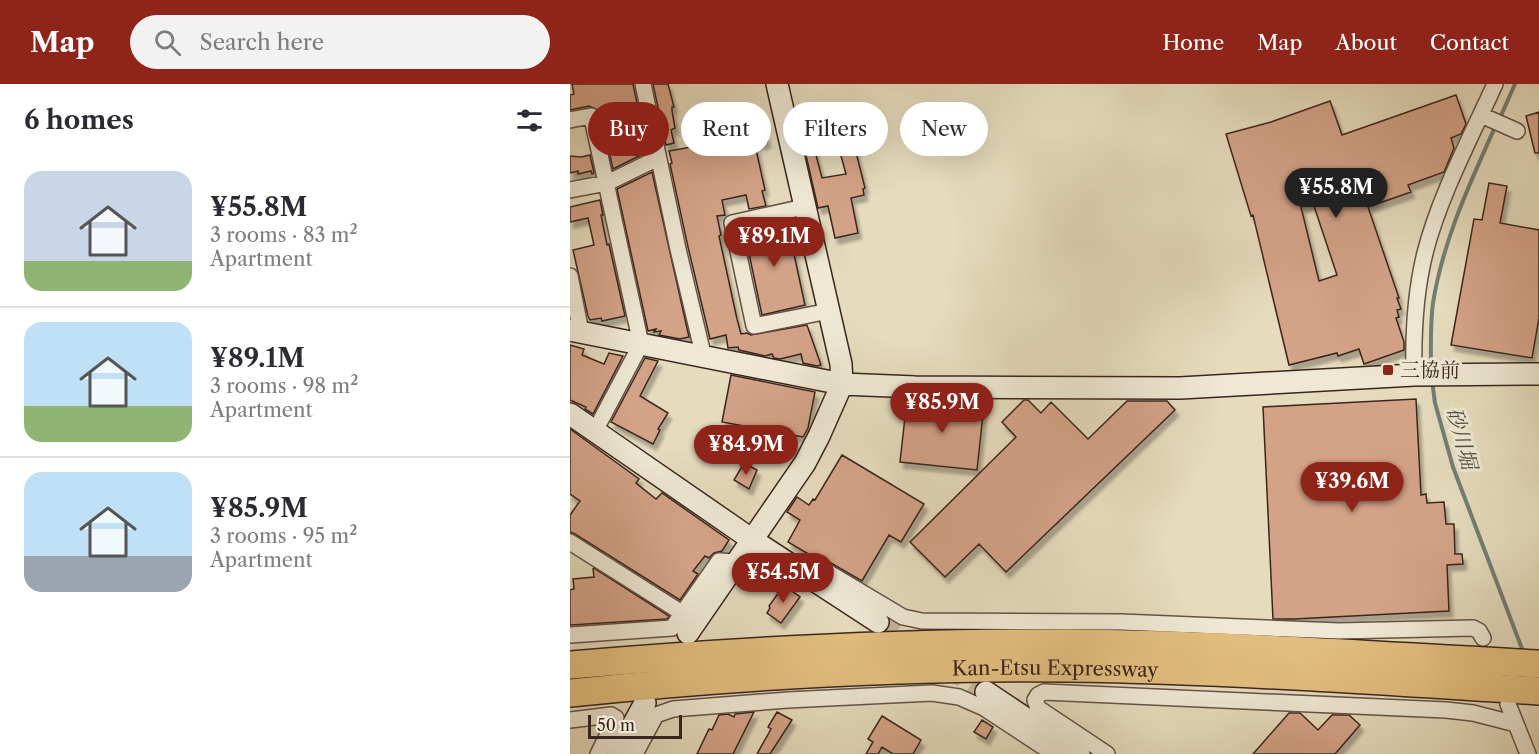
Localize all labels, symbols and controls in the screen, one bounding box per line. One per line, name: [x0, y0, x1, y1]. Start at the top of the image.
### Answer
search box: [130, 15, 550, 69]
text: Map: [30, 25, 94, 59]
icon: search: [151, 26, 184, 59]
text: Search here: [199, 29, 324, 56]
text: Home: [1163, 30, 1224, 55]
text: Map: [1257, 30, 1302, 55]
text: About: [1335, 30, 1397, 55]
text: Contact: [1430, 30, 1509, 55]
chip: Buy: [588, 102, 669, 156]
chip: Rent: [681, 102, 771, 156]
chip: Filters: [783, 102, 888, 156]
chip: New: [900, 102, 988, 156]
text: 6 homes: [24, 104, 134, 136]
icon: filters: [513, 104, 546, 137]
pin: ¥55.8M: [1287, 168, 1385, 219]
text: ¥55.8M: [1299, 175, 1373, 199]
text: ¥55.8M: [210, 191, 307, 223]
icon: home: [72, 195, 144, 267]
pin: ¥89.1M: [725, 217, 823, 268]
text: 3 rooms · 83 m²: [210, 223, 358, 247]
text: ¥89.1M: [738, 224, 810, 248]
text: Apartment: [210, 247, 313, 271]
text: ¥89.1M: [210, 342, 305, 374]
icon: home: [72, 346, 144, 418]
place label: 三協前: [1400, 358, 1460, 382]
marker: 三協前: [1381, 363, 1395, 377]
text: 3 rooms · 98 m²: [210, 374, 358, 398]
pin: ¥85.9M: [893, 383, 991, 434]
text: ¥85.9M: [904, 390, 980, 414]
text: Apartment: [210, 398, 313, 422]
water label: 砂川堀: [1442, 404, 1483, 475]
pin: ¥84.9M: [697, 425, 795, 476]
text: ¥84.9M: [708, 432, 784, 456]
pin: ¥39.6M: [1303, 462, 1401, 513]
text: ¥39.6M: [1315, 469, 1389, 493]
text: ¥85.9M: [210, 492, 308, 524]
icon: home: [72, 496, 144, 568]
text: 3 rooms · 95 m²: [210, 524, 357, 548]
text: Apartment: [210, 548, 313, 572]
pin: ¥54.5M: [734, 553, 832, 604]
text: ¥54.5M: [746, 560, 820, 584]
street label: Kan-Etsu Expressway: [952, 656, 1160, 682]
scale bar: [588, 712, 682, 740]
text: 50 m: [597, 715, 635, 735]

